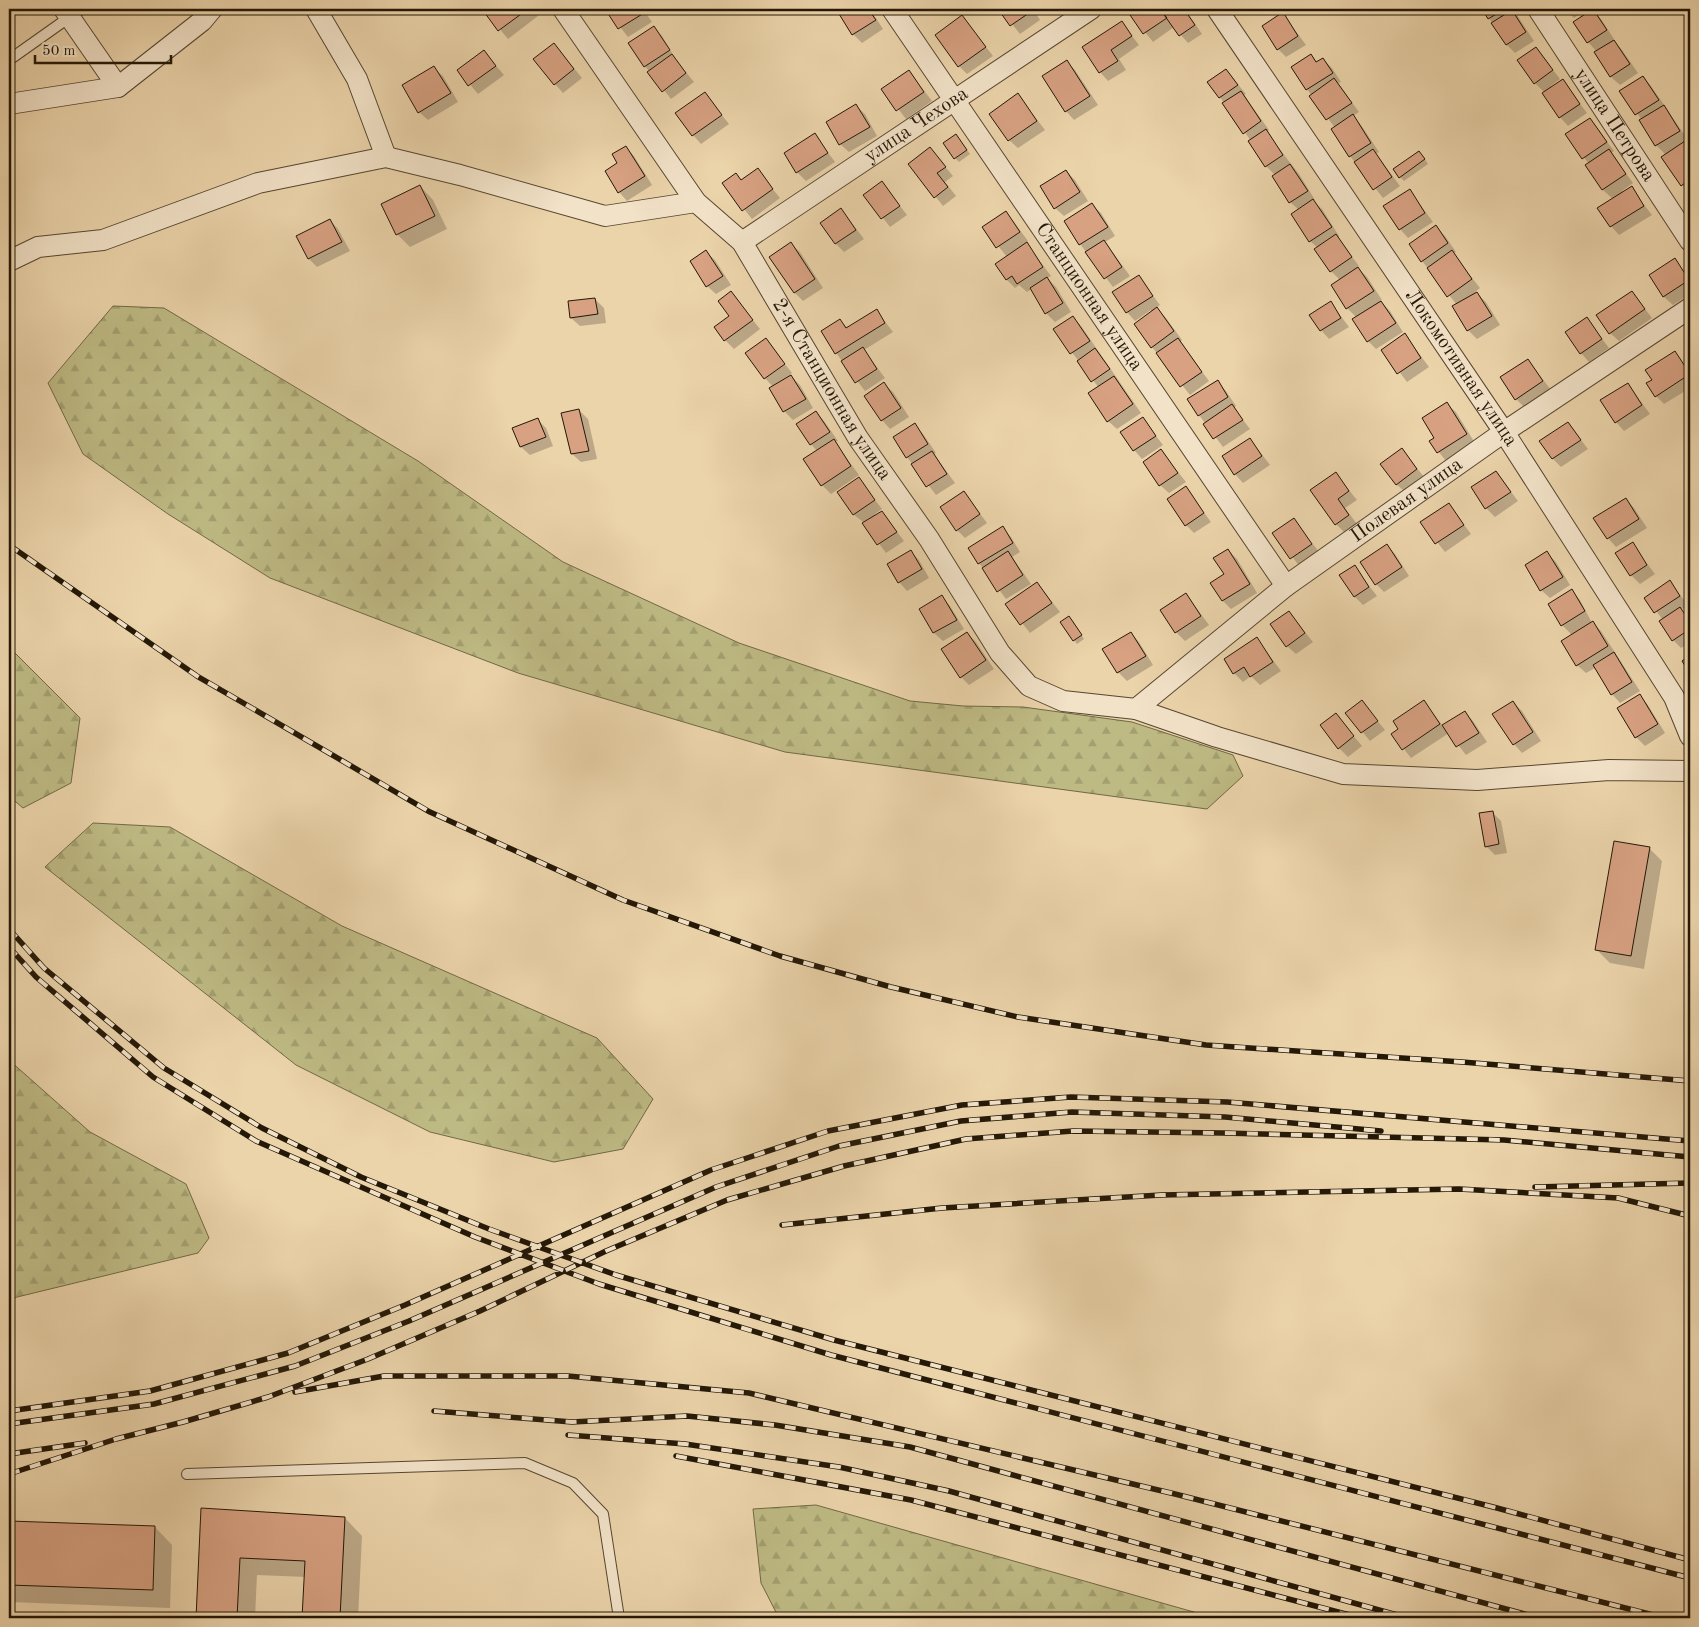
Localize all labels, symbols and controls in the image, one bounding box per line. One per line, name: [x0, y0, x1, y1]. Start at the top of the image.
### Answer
scale bar: [35, 32, 171, 64]
text: 50 m: [42, 44, 76, 59]
street label: улица Петрова: [1570, 65, 1659, 186]
street label: улица Чехова: [861, 84, 972, 167]
street label: Станционная улица: [1031, 220, 1146, 375]
street label: Локомотивная улица: [1401, 286, 1521, 450]
street label: 2-я Станционная улица: [768, 295, 895, 484]
street label: Полевая улица: [1347, 454, 1467, 547]

